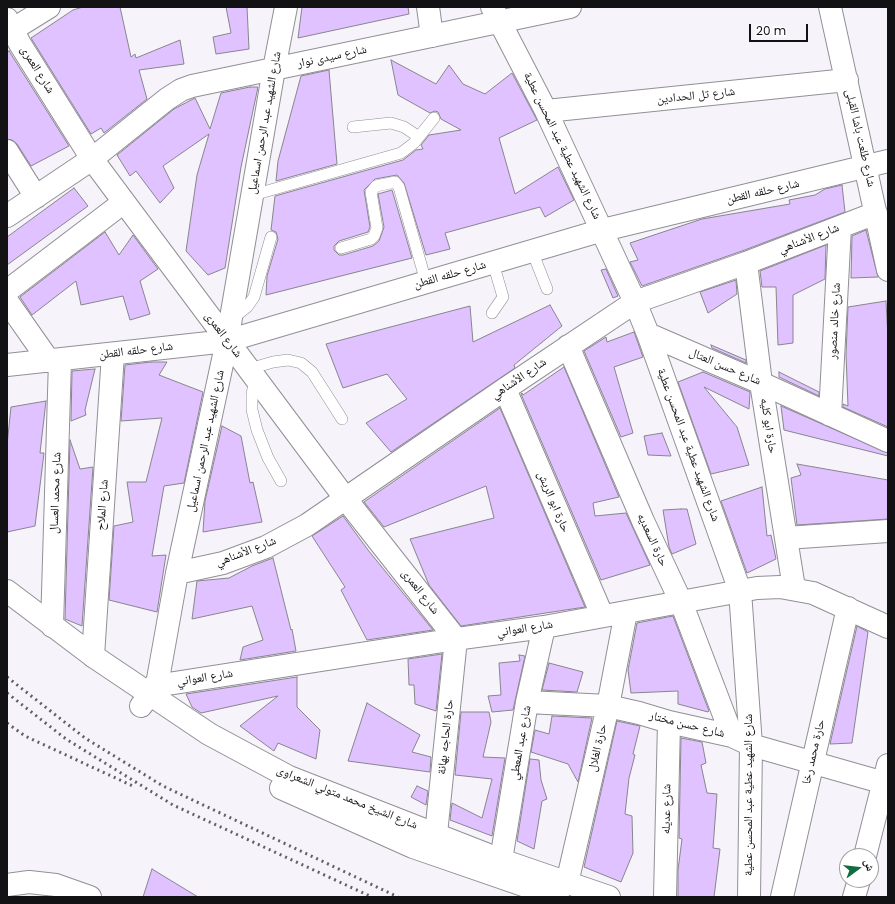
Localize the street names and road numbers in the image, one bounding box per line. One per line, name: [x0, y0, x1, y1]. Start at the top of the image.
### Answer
street label: شارع العمرى: [17, 43, 57, 97]
street label: شارع سيدى نوار: [296, 43, 368, 71]
street label: شارع الشهيد عبد الرحمن اسماعيل: [245, 50, 285, 196]
street label: شارع الشهيد عطية عبد المحسن عطية: [520, 70, 604, 222]
street label: شارع تل الحدادين: [656, 85, 736, 107]
street label: شارع طلعت باشا القبلى: [842, 88, 878, 188]
street label: شارع حلقه القطن: [725, 177, 801, 207]
street label: شارع الأشناهي: [777, 221, 841, 257]
street label: شارع حلقه القطن: [412, 258, 488, 292]
street label: شارع خالد منصور: [826, 282, 844, 360]
street label: شارع العمرى: [201, 309, 245, 361]
street label: شارع حلقه القطن: [98, 339, 174, 363]
street label: شارع حسن العتال: [687, 345, 763, 389]
street label: شارع الأشناهي: [489, 355, 549, 403]
street label: شارع الشهيد عطية عبد المحسن عطية: [654, 366, 722, 524]
street label: شارع الشهيد عبد الرحمن اسماعيل: [184, 369, 228, 513]
street label: حارة ابو كليه: [757, 397, 779, 455]
street label: شارع محمد العسال: [47, 452, 65, 534]
street label: حارة ابو الريش: [534, 469, 572, 535]
street label: شارع الملاح: [94, 479, 112, 531]
street label: حارة السعديه: [633, 511, 671, 569]
street label: شارع الأشناهي: [214, 534, 278, 570]
street label: شارع العمرى: [398, 566, 442, 618]
street label: شارع العواني: [496, 617, 554, 641]
street label: شارع العواني: [176, 666, 234, 690]
street label: حارة الحاجه بهانة: [435, 699, 457, 775]
street label: شارع عبد المعطي: [507, 705, 535, 781]
street label: شارع حسن مختار: [648, 709, 726, 741]
street label: شارع الشهيد عطية عبد المحسن عطية: [742, 714, 756, 876]
street label: حارة محمد رخا: [800, 718, 828, 786]
street label: حارة الغلال: [586, 723, 610, 773]
street label: شارع الشيخ محمد متولي الشعراوى: [274, 763, 420, 833]
street label: شارع عديله: [659, 784, 675, 834]

